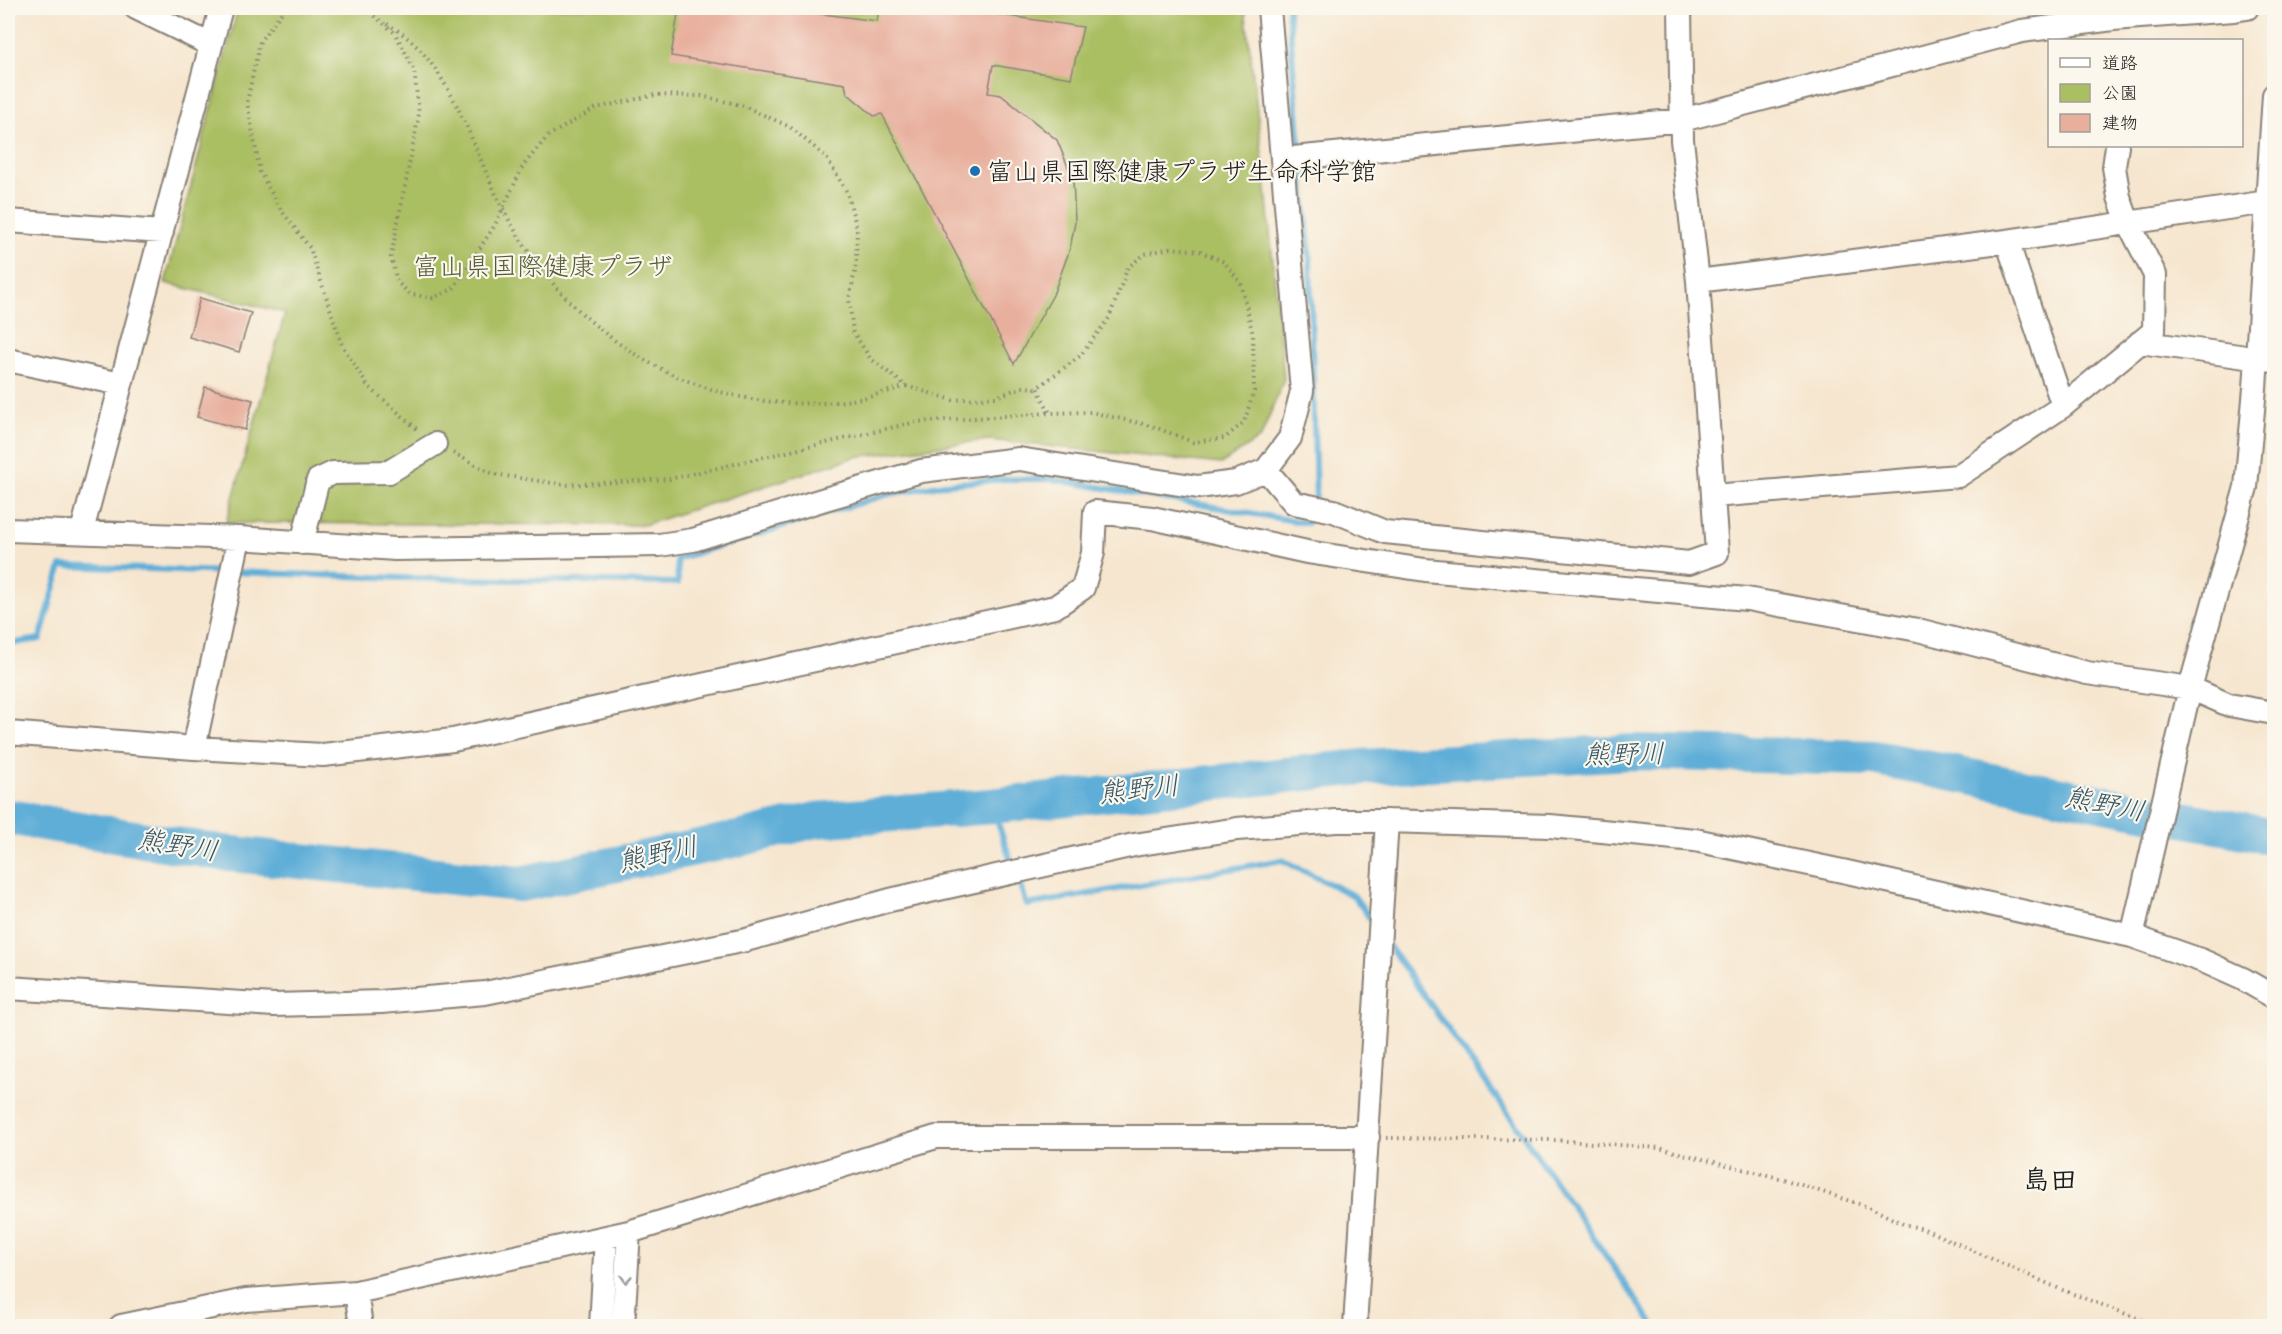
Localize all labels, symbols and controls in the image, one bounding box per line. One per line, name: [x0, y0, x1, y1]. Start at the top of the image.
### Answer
legend: [2048, 39, 2243, 147]
text: 道路: [2102, 52, 2138, 78]
text: 公園: [2102, 82, 2138, 108]
text: 建物: [2102, 112, 2138, 138]
place label: 富山県国際健康プラザ生命科学館: [987, 155, 1377, 193]
marker: 富山県国際健康プラザ生命科学館: [968, 164, 982, 178]
park label: 富山県国際健康プラザ: [413, 250, 673, 288]
water label: 熊野川: [1583, 736, 1665, 777]
water label: 熊野川: [1097, 768, 1182, 815]
water label: 熊野川: [2061, 780, 2148, 833]
water label: 熊野川: [135, 822, 221, 873]
water label: 熊野川: [615, 829, 702, 884]
district label: 島田: [2023, 1163, 2077, 1202]
one-way arrow: [620, 1275, 633, 1284]

